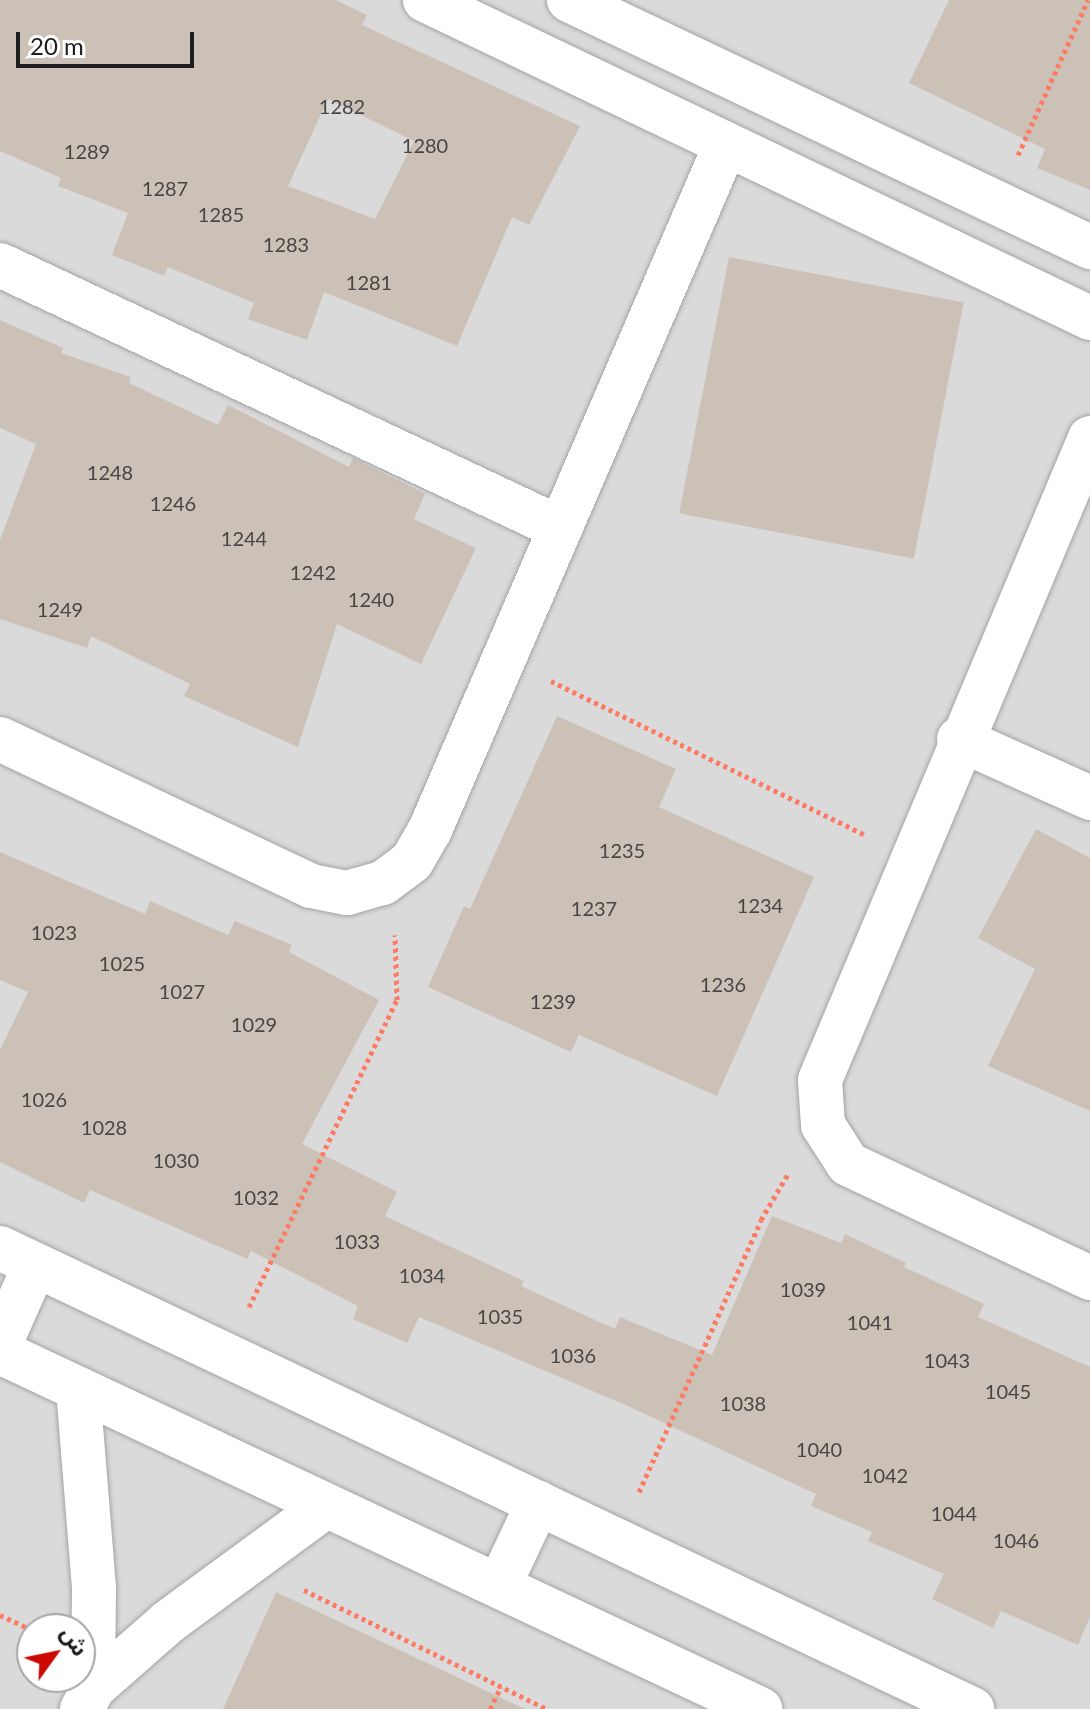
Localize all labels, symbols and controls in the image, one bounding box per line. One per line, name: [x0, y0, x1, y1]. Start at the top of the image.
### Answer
scale bar: [20, 16, 198, 66]
text: 20 m: [30, 31, 84, 60]
house number: 1282: [319, 94, 365, 118]
house number: 1280: [402, 133, 448, 157]
house number: 1289: [64, 139, 110, 163]
house number: 1287: [142, 176, 188, 200]
house number: 1285: [198, 202, 244, 226]
house number: 1283: [263, 232, 309, 256]
house number: 1281: [346, 270, 392, 294]
house number: 1248: [87, 460, 133, 484]
house number: 1246: [150, 491, 196, 515]
house number: 1244: [221, 526, 267, 550]
house number: 1242: [290, 560, 336, 584]
house number: 1240: [348, 587, 394, 611]
house number: 1249: [37, 597, 83, 621]
house number: 1235: [599, 838, 645, 862]
house number: 1234: [737, 893, 783, 917]
house number: 1237: [571, 896, 617, 920]
house number: 1023: [31, 920, 77, 944]
house number: 1025: [99, 951, 145, 975]
house number: 1236: [700, 972, 746, 996]
house number: 1027: [159, 979, 205, 1003]
house number: 1239: [530, 989, 576, 1013]
house number: 1029: [231, 1012, 277, 1036]
house number: 1026: [21, 1087, 67, 1111]
house number: 1028: [81, 1115, 127, 1139]
house number: 1030: [153, 1148, 199, 1172]
house number: 1032: [233, 1185, 279, 1209]
house number: 1033: [334, 1229, 380, 1253]
house number: 1034: [399, 1263, 445, 1287]
house number: 1039: [780, 1277, 826, 1301]
house number: 1035: [477, 1304, 523, 1328]
house number: 1041: [847, 1310, 893, 1334]
house number: 1036: [550, 1343, 596, 1367]
house number: 1043: [924, 1348, 970, 1372]
house number: 1045: [985, 1379, 1031, 1403]
house number: 1038: [720, 1391, 766, 1415]
house number: 1040: [796, 1437, 842, 1461]
house number: 1042: [862, 1463, 908, 1487]
house number: 1044: [931, 1501, 977, 1525]
house number: 1046: [993, 1528, 1039, 1552]
north arrow: [16, 1613, 96, 1693]
text: ش: [55, 1621, 94, 1661]

